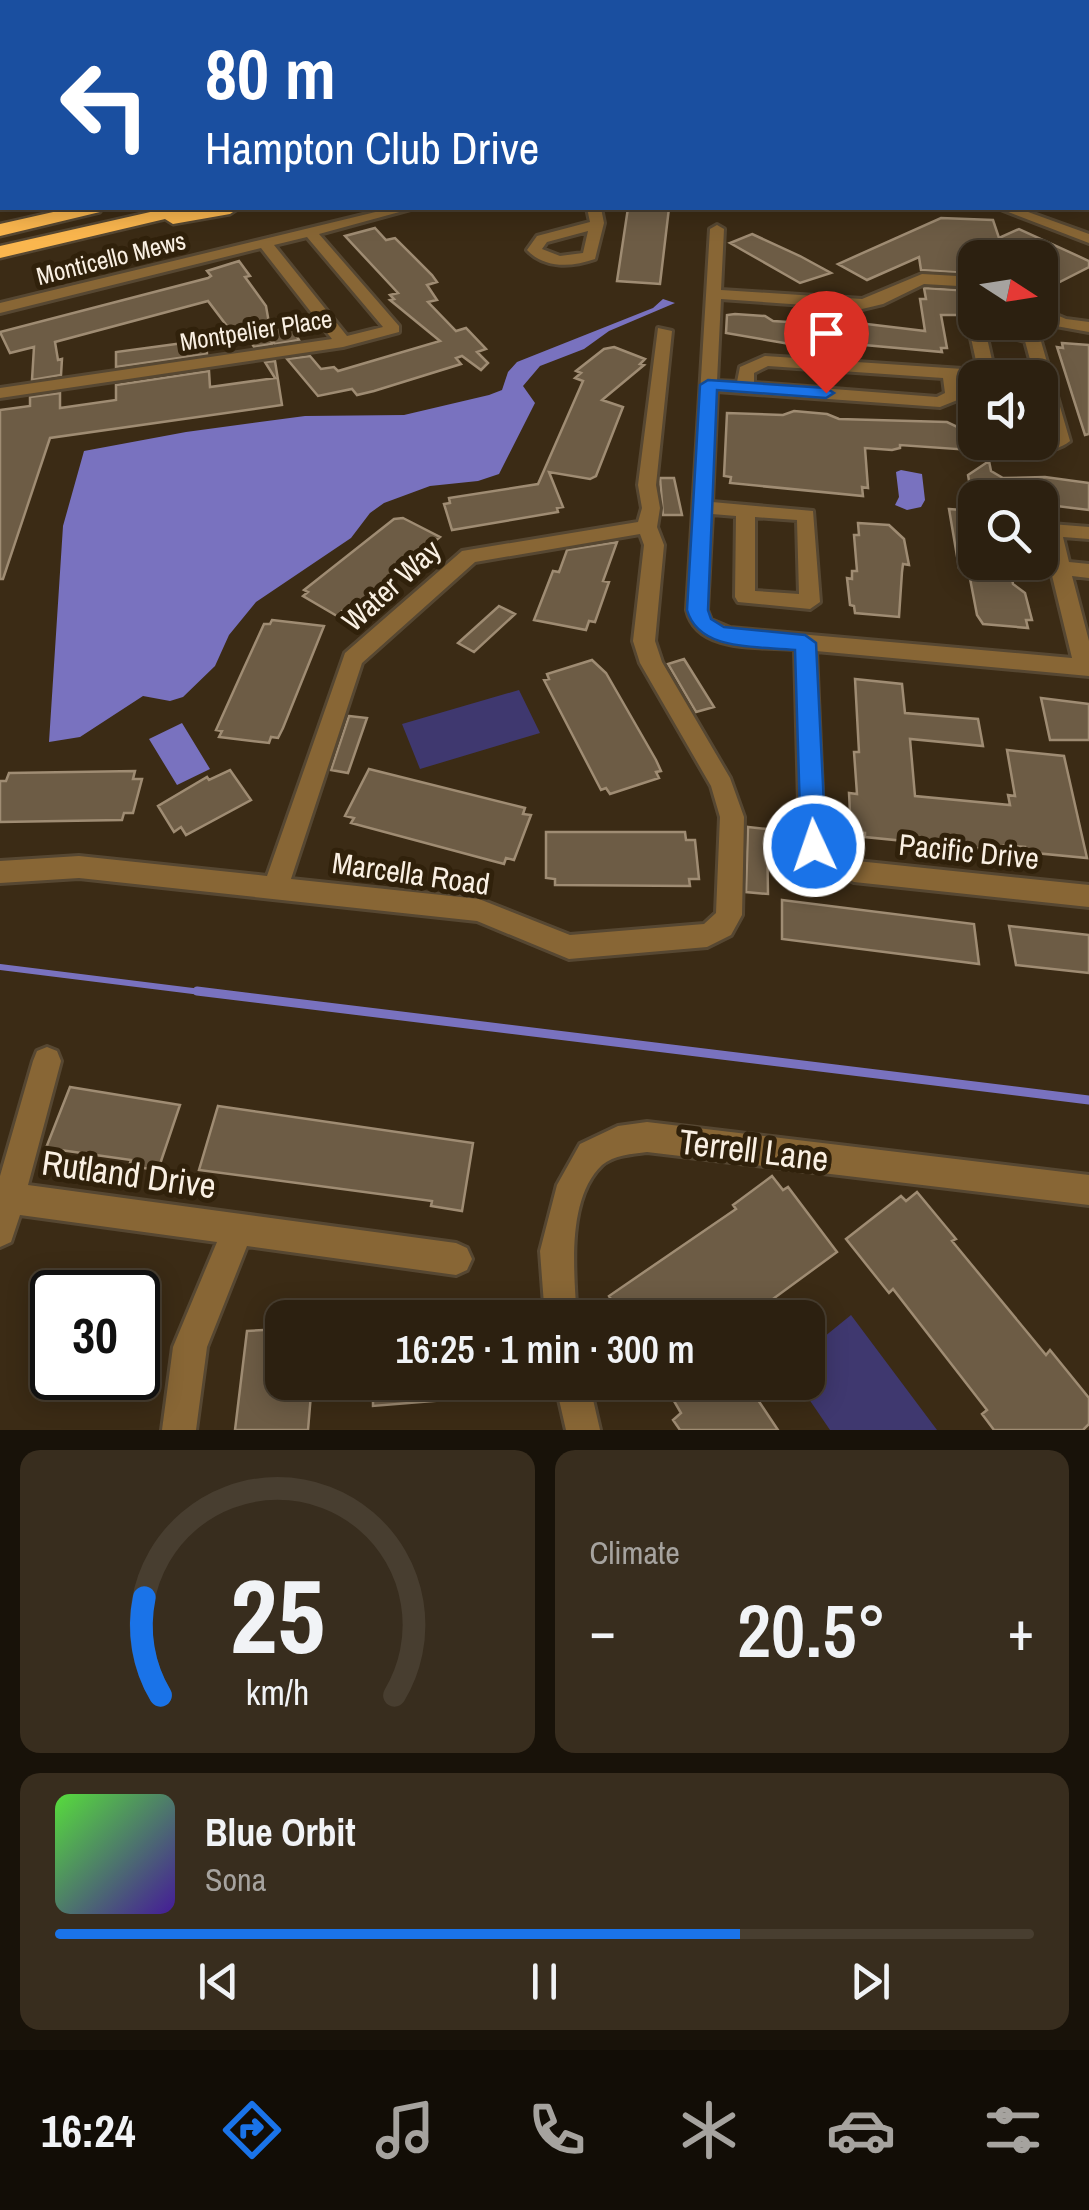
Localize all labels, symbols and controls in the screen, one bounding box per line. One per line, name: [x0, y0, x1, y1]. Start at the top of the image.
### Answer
text: 80 m: [205, 27, 336, 121]
icon: left: [40, 40, 170, 170]
text: Hampton Club Drive: [205, 117, 539, 178]
street label: Monticello Mews: [33, 223, 189, 293]
north arrow: [958, 240, 1058, 340]
map controls: [958, 240, 1058, 580]
pin: [784, 291, 869, 394]
street label: Montpelier Place: [177, 301, 335, 359]
icon: arrive: [799, 306, 854, 361]
button: sound: [958, 360, 1058, 460]
button: search: [958, 480, 1058, 580]
street label: Water Way: [333, 530, 449, 640]
position arrow: [762, 794, 866, 898]
street label: Pacific Drive: [897, 824, 1041, 878]
street label: Marcella Road: [330, 842, 492, 904]
street label: Terrell Lane: [677, 1118, 831, 1182]
street label: Rutland Drive: [39, 1139, 219, 1209]
speed limit sign: 30: [30, 1270, 160, 1400]
text: 16:25 · 1 min · 300 m: [395, 1324, 695, 1375]
text: Climate: [590, 1531, 680, 1574]
text: 25: [230, 1545, 325, 1685]
text: 20.5°: [737, 1579, 887, 1680]
text: −: [590, 1593, 616, 1667]
text: +: [1008, 1593, 1034, 1667]
text: km/h: [245, 1668, 309, 1716]
text: Blue Orbit: [205, 1807, 356, 1858]
text: Sona: [205, 1858, 266, 1901]
icon: previous: [191, 1954, 246, 2009]
icon: pause: [517, 1954, 572, 2009]
icon: next: [843, 1954, 898, 2009]
icon: directions: [217, 2095, 287, 2165]
icon: music: [370, 2095, 440, 2165]
icon: phone: [522, 2095, 592, 2165]
icon: climate: [674, 2095, 744, 2165]
icon: car: [826, 2095, 896, 2165]
icon: filters: [978, 2095, 1048, 2165]
text: 16:24: [41, 2100, 135, 2161]

